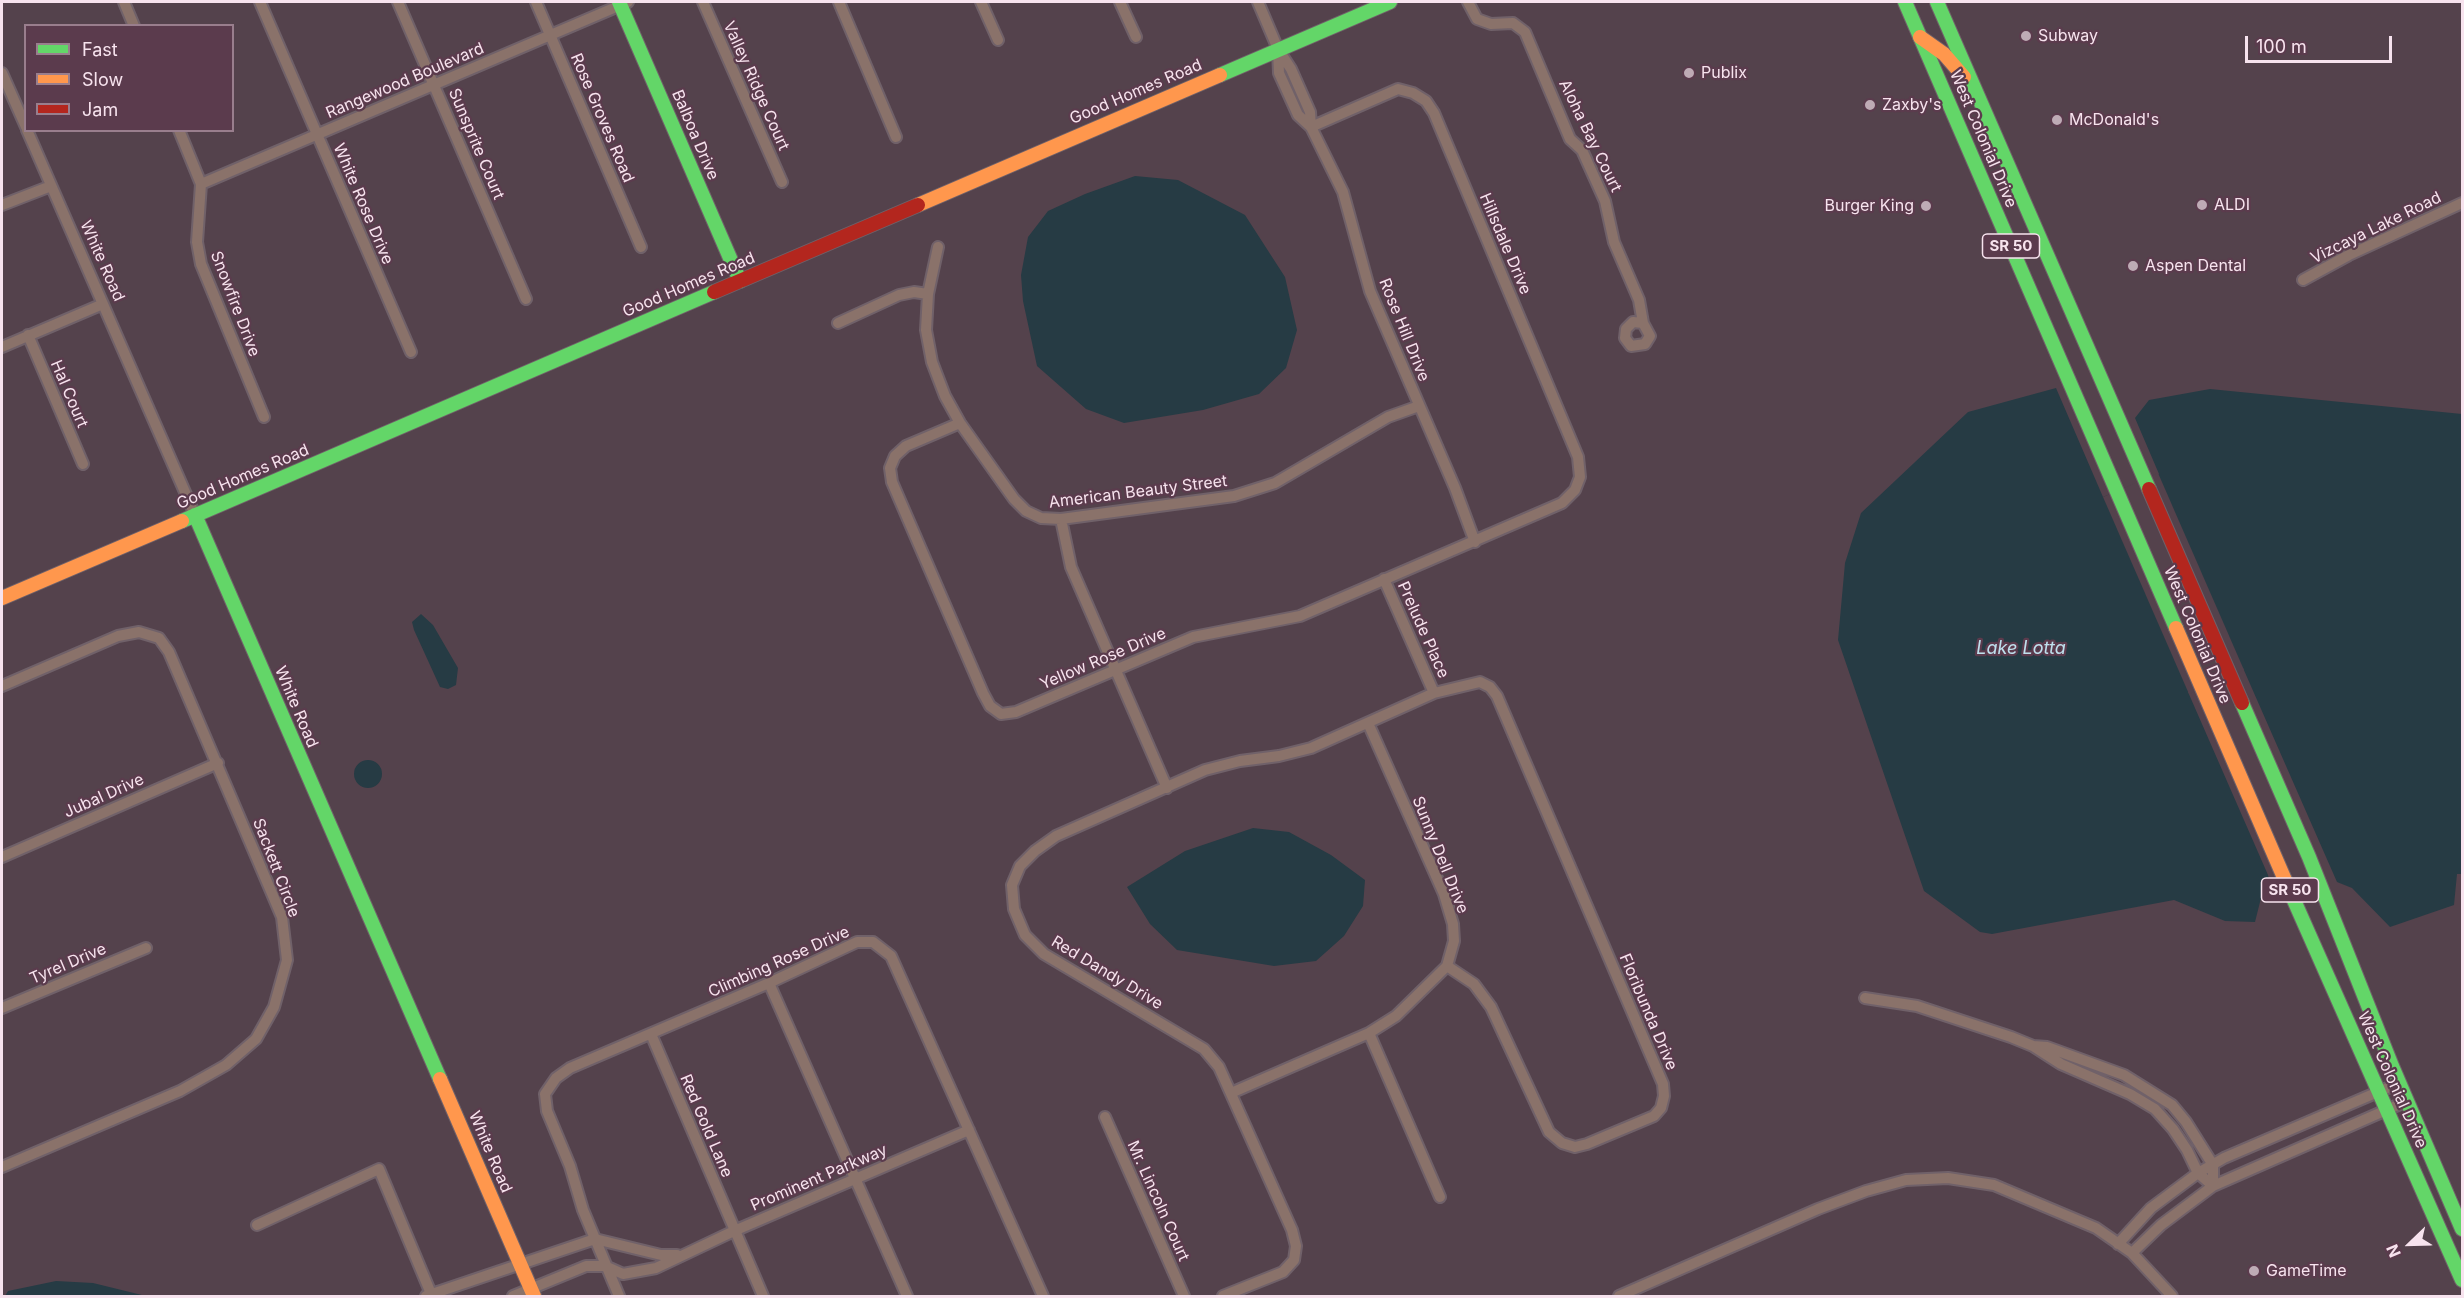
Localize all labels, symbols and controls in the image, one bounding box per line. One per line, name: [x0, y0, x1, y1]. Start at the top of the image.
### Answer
street label: Valley Ridge Court: [719, 18, 793, 154]
legend: [24, 24, 234, 132]
scale bar: [2248, 24, 2395, 62]
place label: Subway: [2038, 26, 2098, 46]
marker: Subway: [2019, 29, 2033, 43]
text: 100 m: [2256, 36, 2307, 57]
text: Fast: [82, 39, 118, 60]
street label: Rangewood Boulevard: [323, 39, 487, 123]
street label: Rose Groves Road: [566, 51, 638, 185]
street label: Good Homes Road: [1067, 55, 1205, 129]
place label: Publix: [1701, 63, 1747, 83]
marker: Publix: [1682, 66, 1696, 80]
street label: West Colonial Drive: [1945, 67, 2021, 211]
text: Slow: [82, 69, 123, 90]
street label: Aloha Bay Court: [1555, 77, 1625, 195]
street label: Sunsprite Court: [444, 86, 508, 202]
street label: Balboa Drive: [667, 87, 723, 183]
place label: Zaxby's: [1882, 95, 1942, 115]
marker: Zaxby's: [1863, 98, 1877, 112]
text: Jam: [82, 99, 118, 120]
place label: McDonald's: [2069, 110, 2159, 130]
marker: McDonald's: [2050, 113, 2064, 127]
street label: White Rose Drive: [329, 141, 397, 267]
street label: Vizcaya Lake Road: [2308, 188, 2444, 268]
street label: Hillsdale Drive: [1475, 190, 1535, 298]
place label: ALDI: [2214, 195, 2250, 215]
place label: Burger King: [1825, 196, 1914, 216]
marker: ALDI: [2195, 198, 2209, 212]
marker: Burger King: [1919, 199, 1933, 213]
street label: White Road: [76, 218, 128, 304]
road number: SR 50: [1982, 234, 2040, 258]
street label: Good Homes Road: [620, 248, 758, 322]
street label: Snowfire Drive: [206, 249, 264, 359]
place label: Aspen Dental: [2145, 256, 2246, 276]
marker: Aspen Dental: [2126, 259, 2140, 273]
street label: Rose Hill Drive: [1375, 276, 1433, 384]
street label: Hal Court: [46, 357, 92, 431]
street label: Good Homes Road: [174, 440, 312, 514]
street label: American Beauty Street: [1048, 472, 1228, 512]
street label: West Colonial Drive: [2159, 563, 2235, 707]
street label: Prelude Place: [1393, 579, 1453, 681]
street label: Yellow Rose Drive: [1037, 624, 1169, 694]
water label: Lake Lotta: [1976, 638, 2066, 660]
street label: White Road: [270, 663, 322, 751]
street label: Jubal Drive: [61, 770, 147, 822]
street label: Sunny Dell Drive: [1408, 794, 1472, 916]
street label: Sackett Circle: [248, 816, 304, 920]
road number: SR 50: [2262, 878, 2318, 902]
street label: Climbing Rose Drive: [705, 922, 853, 1002]
street label: Red Dandy Drive: [1048, 932, 1166, 1014]
street label: Tyrel Drive: [27, 939, 109, 989]
street label: Floribunda Drive: [1615, 951, 1681, 1073]
street label: West Colonial Drive: [2353, 1009, 2431, 1151]
street label: Red Gold Lane: [676, 1072, 736, 1180]
street label: White Road: [464, 1108, 516, 1196]
street label: Mr. Lincoln Court: [1123, 1138, 1193, 1264]
street label: Prominent Parkway: [748, 1141, 890, 1215]
north arrow: [2380, 1214, 2440, 1274]
text: N: [2382, 1242, 2405, 1261]
place label: GameTime: [2266, 1261, 2347, 1281]
marker: GameTime: [2247, 1264, 2261, 1278]

